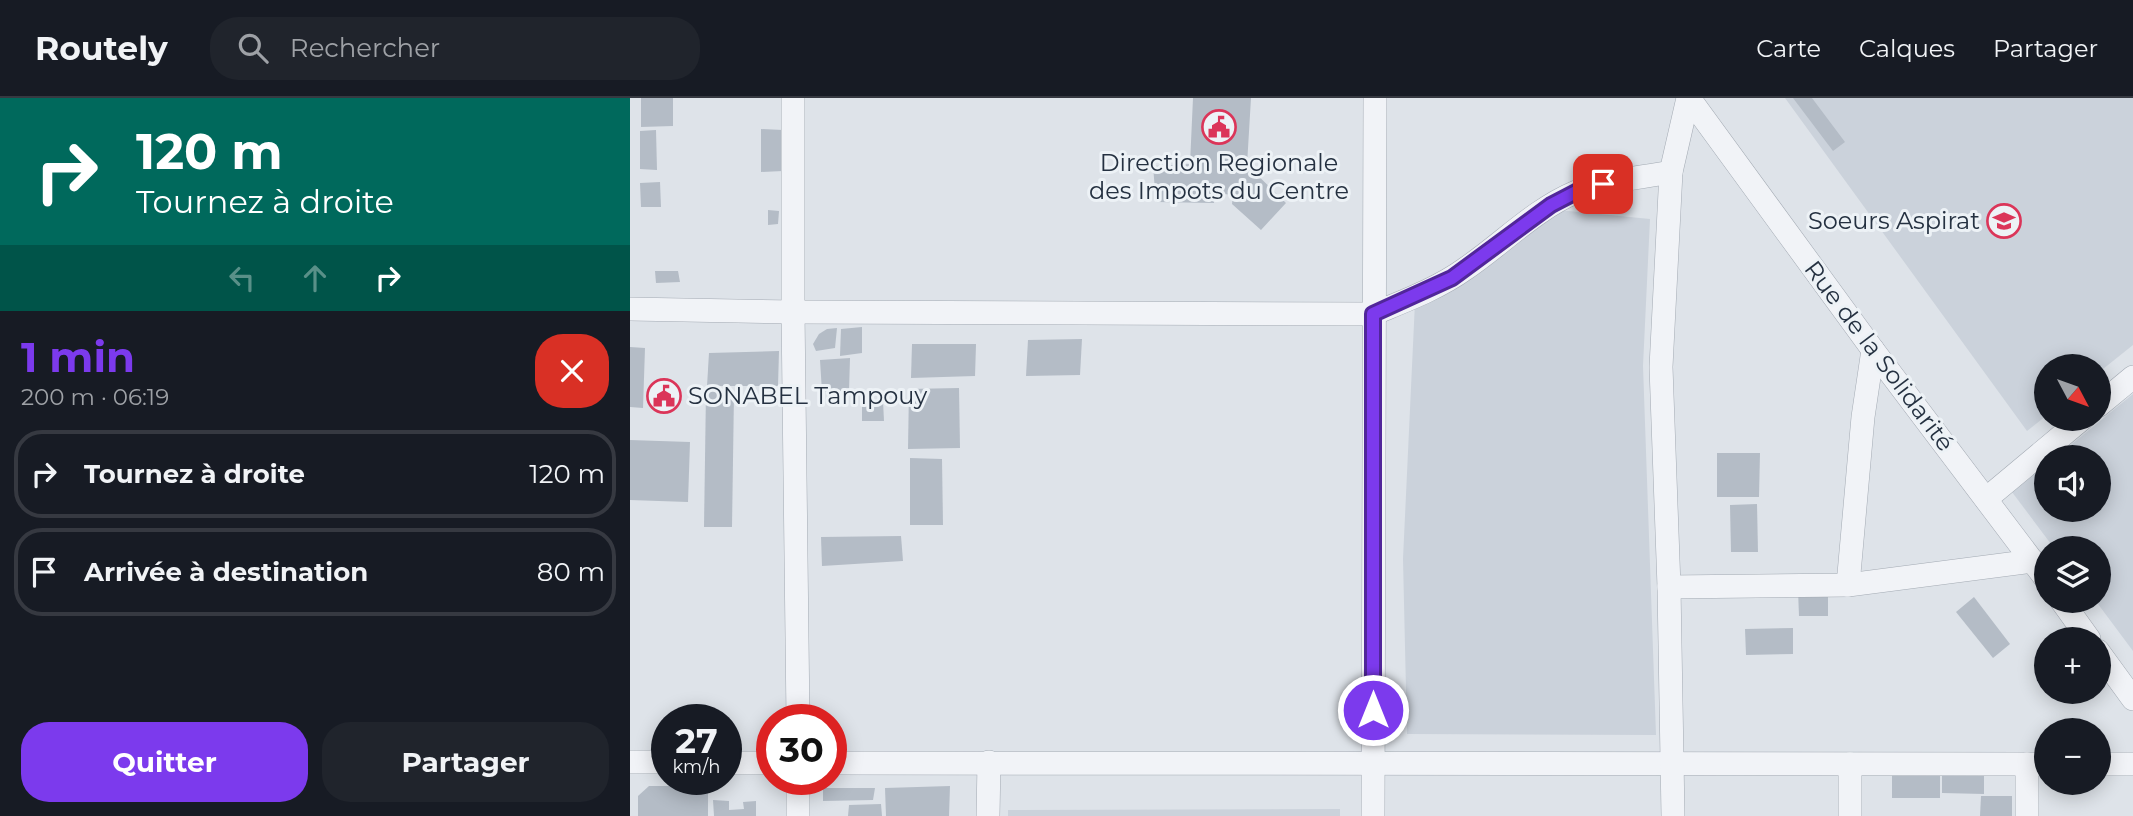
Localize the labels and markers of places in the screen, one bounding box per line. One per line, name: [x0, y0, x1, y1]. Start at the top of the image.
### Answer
public building icon: Direction Regionale des Impots du Centre: [1200, 108, 1238, 146]
place label: Direction Regionale des Impots du Centre: [1089, 148, 1349, 205]
pin: [1573, 154, 1633, 214]
school or university icon: Soeurs Aspirat: [1985, 202, 2023, 240]
place label: Soeurs Aspirat: [1808, 206, 1980, 235]
public building icon: SONABEL Tampouy: [645, 377, 683, 415]
place label: SONABEL Tampouy: [688, 381, 927, 410]

